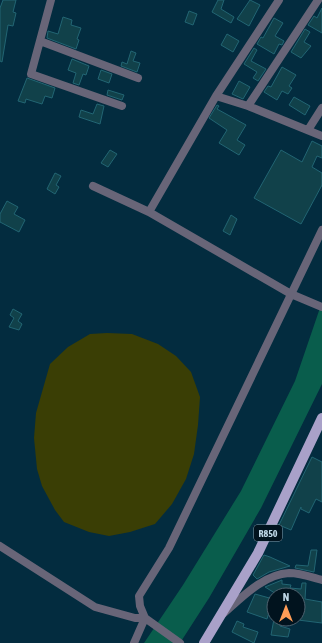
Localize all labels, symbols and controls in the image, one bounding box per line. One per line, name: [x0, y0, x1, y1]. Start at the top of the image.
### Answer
road number: R850: [254, 525, 282, 541]
north arrow: [266, 587, 306, 627]
text: N: [283, 591, 289, 603]

